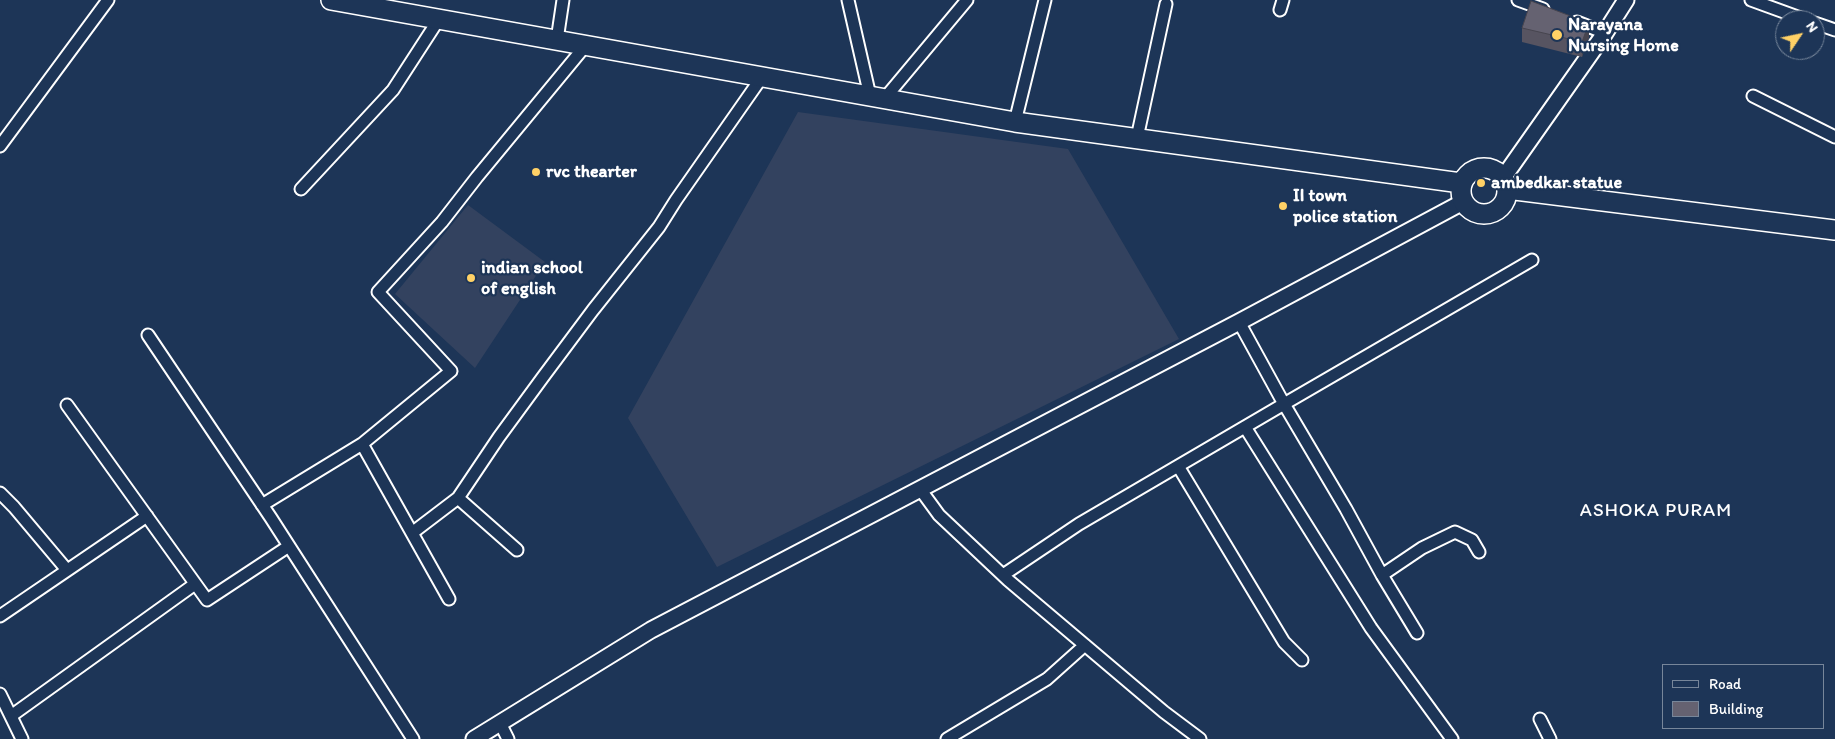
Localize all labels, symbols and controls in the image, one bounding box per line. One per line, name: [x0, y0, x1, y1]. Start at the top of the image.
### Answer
north arrow: [1775, 10, 1825, 60]
place label: Narayana Nursing Home: [1568, 14, 1679, 56]
text: N: [1802, 18, 1822, 36]
marker: Narayana Nursing Home: [1550, 28, 1564, 42]
place label: rvc thearter: [546, 161, 637, 183]
marker: rvc thearter: [530, 166, 542, 178]
place label: ambedkar statue: [1491, 172, 1622, 194]
marker: ambedkar statue: [1475, 177, 1487, 189]
place label: II town police station: [1293, 185, 1397, 228]
marker: II town police station: [1277, 200, 1289, 212]
place label: indian school of english: [481, 257, 583, 300]
marker: indian school of english: [465, 272, 477, 284]
district label: ASHOKA PURAM: [1578, 500, 1734, 522]
legend: [1662, 664, 1825, 729]
text: Road: [1709, 675, 1741, 693]
text: Building: [1709, 700, 1763, 718]

